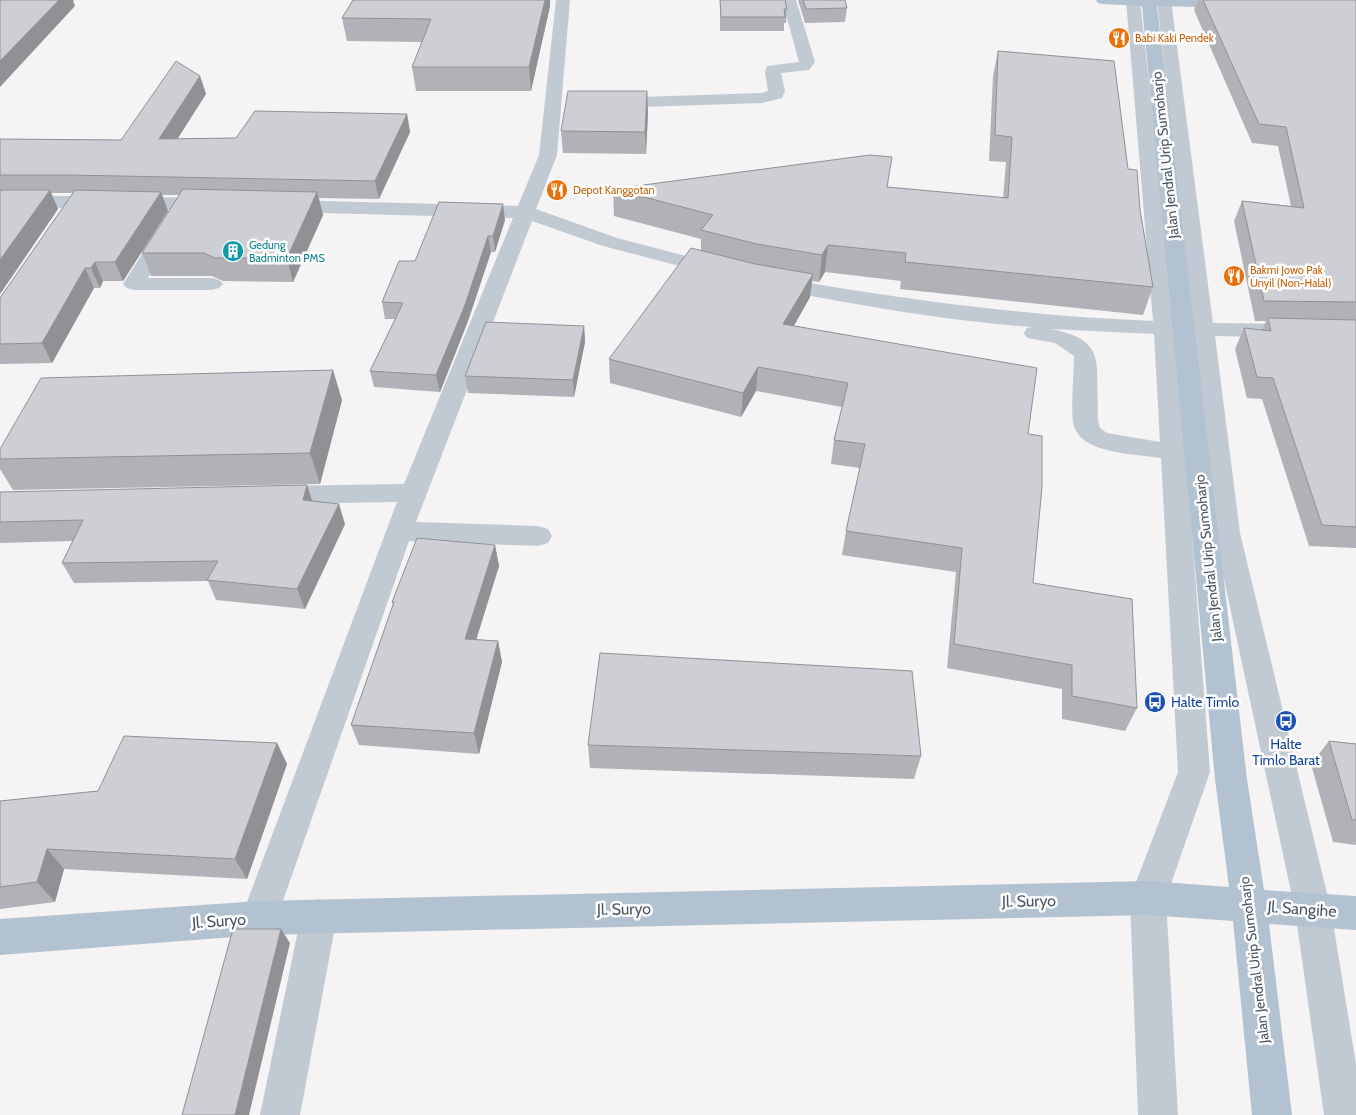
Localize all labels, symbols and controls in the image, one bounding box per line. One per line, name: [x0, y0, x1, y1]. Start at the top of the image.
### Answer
restaurant icon: Babi Kaki Pendek: [1107, 26, 1131, 50]
place label: Babi Kaki Pendek: [1135, 31, 1214, 45]
street label: Jalan Jendral Urip Sumoharjo: [1147, 70, 1183, 240]
restaurant icon: Depot Kanggotan: [545, 178, 569, 202]
place label: Depot Kanggotan: [573, 183, 655, 197]
place label: Gedung Badminton PMS: [249, 238, 325, 265]
building icon: Gedung Badminton PMS: [221, 239, 245, 263]
place label: Bakmi Jowo Pak Unyil (Non-Halal): [1250, 263, 1331, 290]
restaurant icon: Bakmi Jowo Pak Unyil (Non-Halal): [1222, 264, 1246, 288]
street label: Jalan Jendral Urip Sumoharjo: [1190, 473, 1226, 643]
bus stop icon: Halte Timlo: [1143, 690, 1167, 714]
place label: Halte Timlo: [1171, 693, 1239, 711]
bus stop icon: Halte Timlo Barat: [1274, 709, 1298, 733]
place label: Halte Timlo Barat: [1252, 735, 1320, 769]
street label: Jalan Jendral Urip Sumoharjo: [1235, 875, 1273, 1045]
street label: Jl. Suryo: [1001, 891, 1056, 911]
street label: Jl. Sangihe: [1266, 897, 1337, 921]
street label: Jl. Suryo: [596, 899, 651, 919]
street label: Jl. Suryo: [190, 910, 247, 932]

